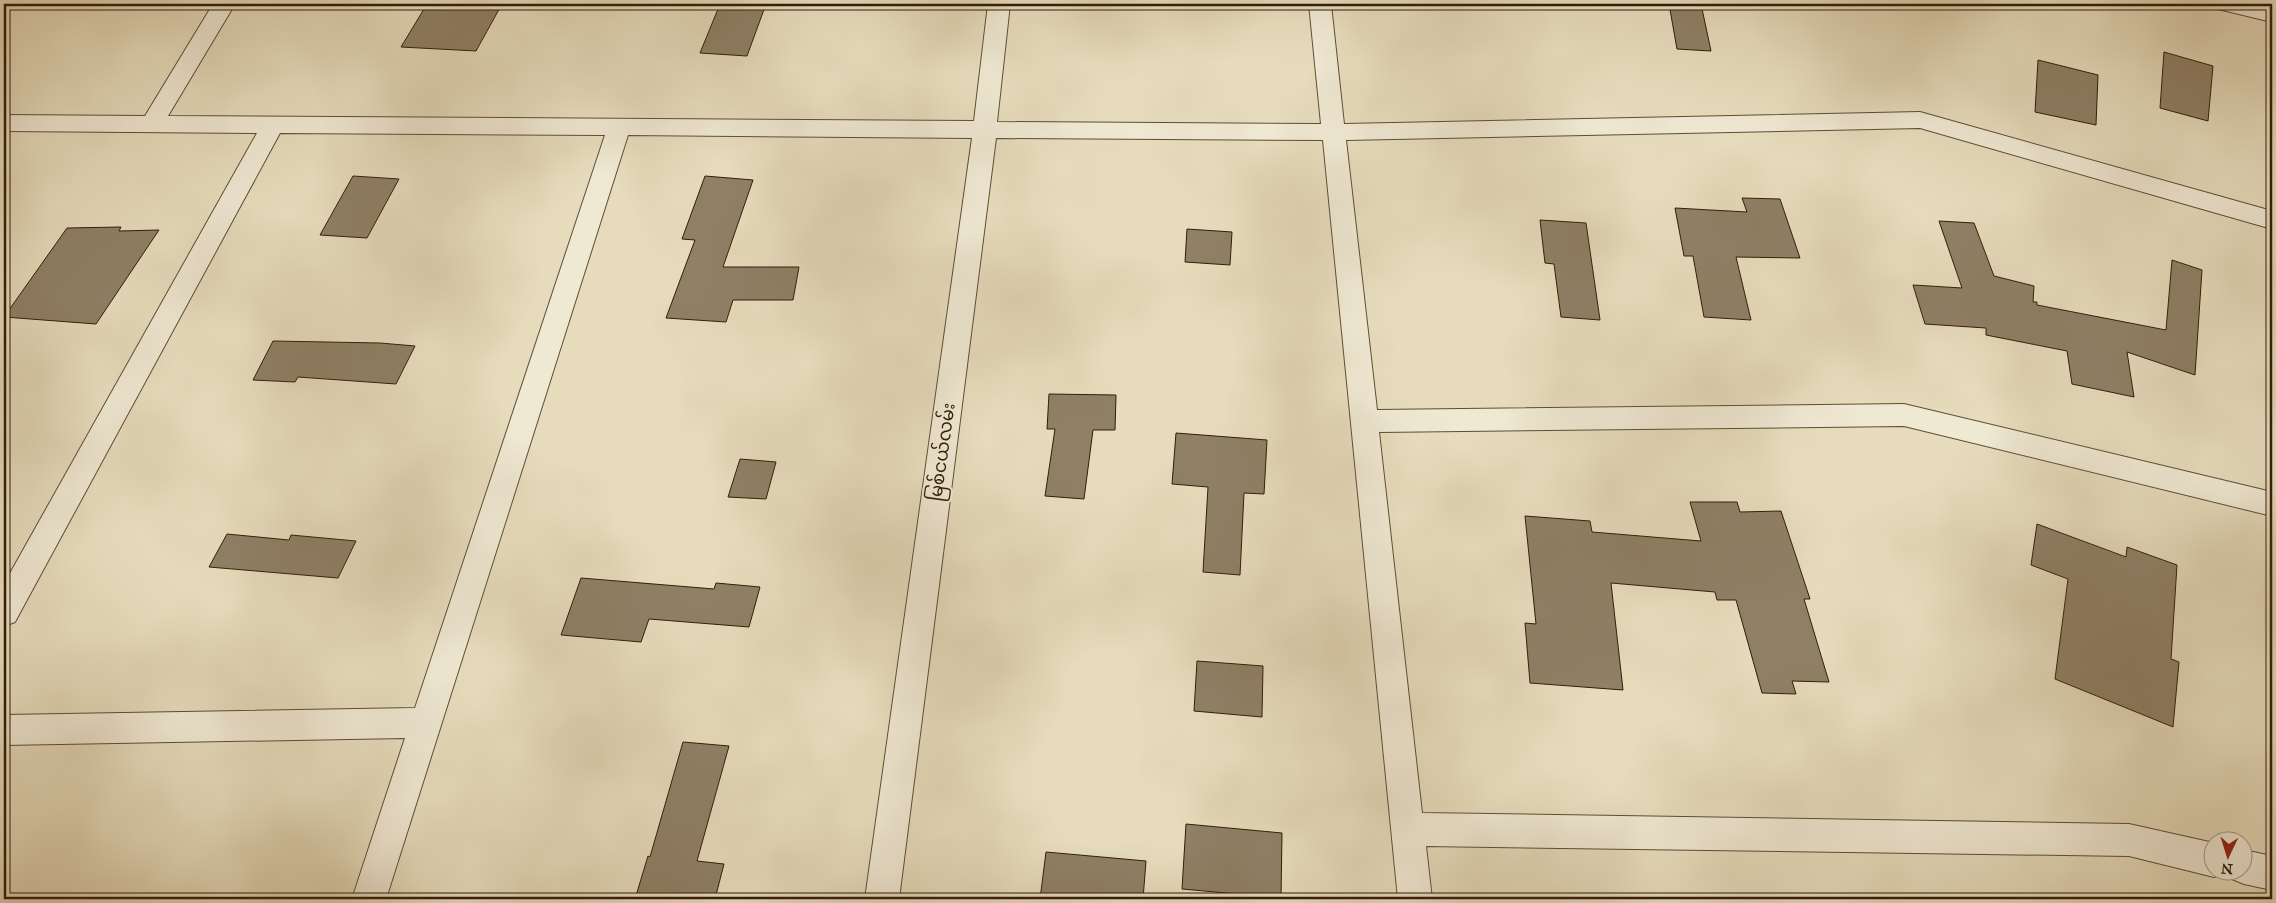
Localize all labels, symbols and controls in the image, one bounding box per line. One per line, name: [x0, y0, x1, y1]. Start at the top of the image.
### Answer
street label: မြစ်ငယ်လမ်း: [922, 401, 964, 503]
north arrow: [2204, 830, 2254, 880]
text: N: [2220, 860, 2234, 877]

